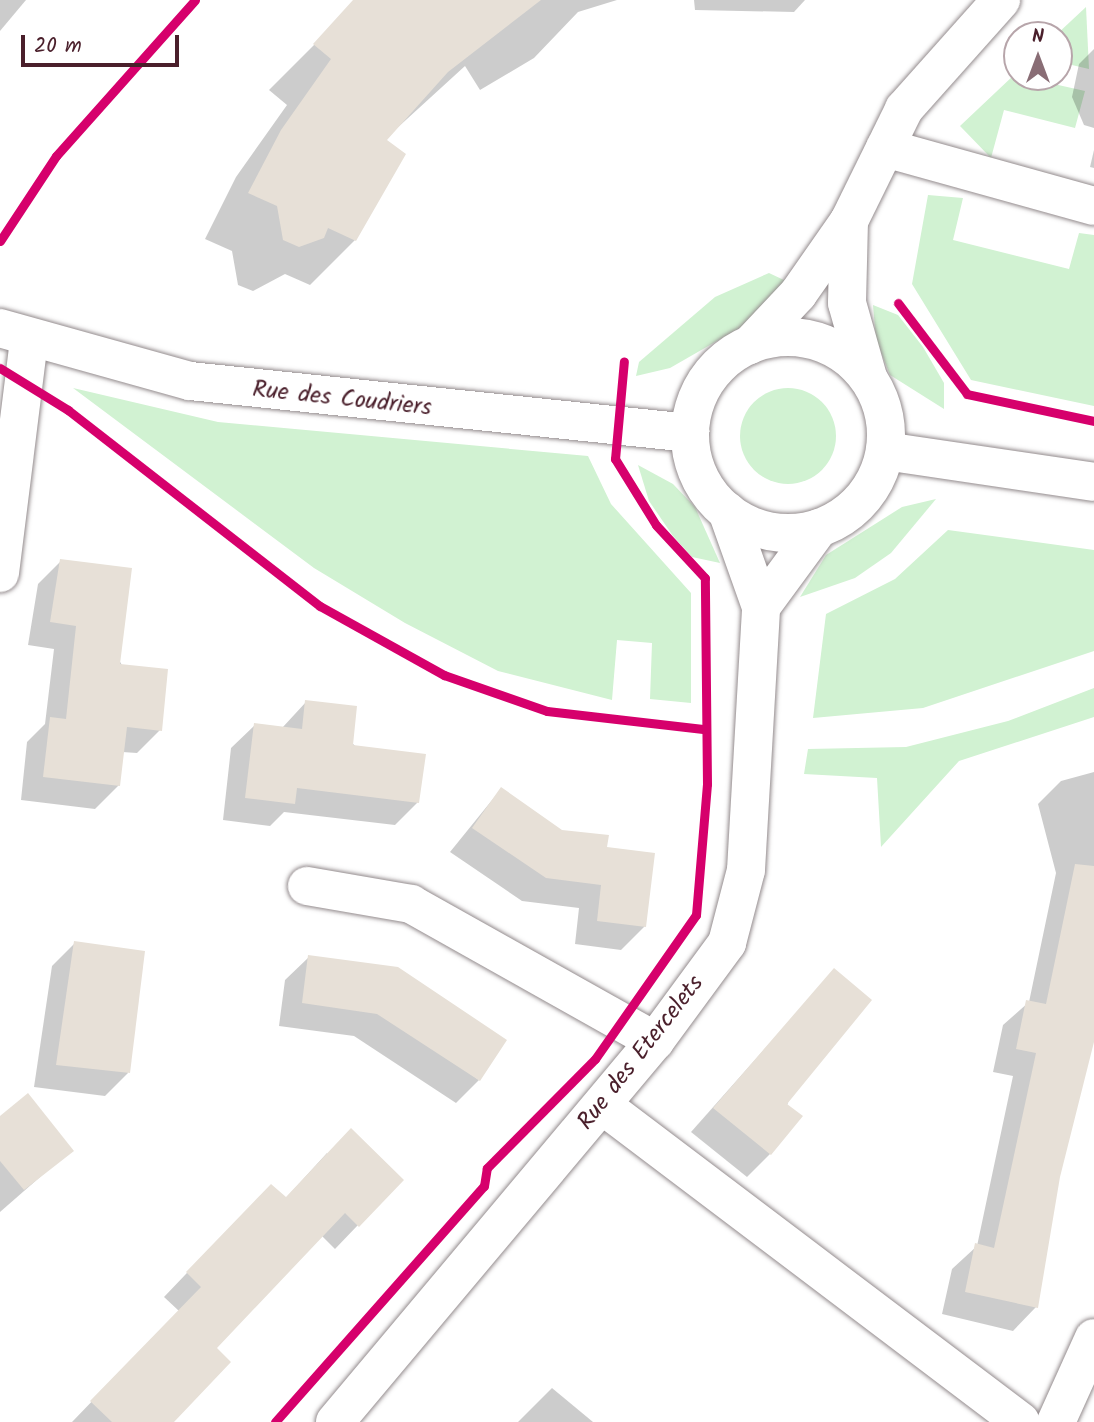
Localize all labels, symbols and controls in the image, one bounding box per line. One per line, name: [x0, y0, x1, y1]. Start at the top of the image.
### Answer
scale bar: [24, 21, 182, 65]
north arrow: [1003, 21, 1073, 91]
text: N: [1032, 22, 1044, 52]
text: 20 m: [34, 30, 82, 63]
street label: Rue des Coudriers: [251, 375, 433, 423]
street label: Rue des Etercelets: [572, 970, 710, 1136]

